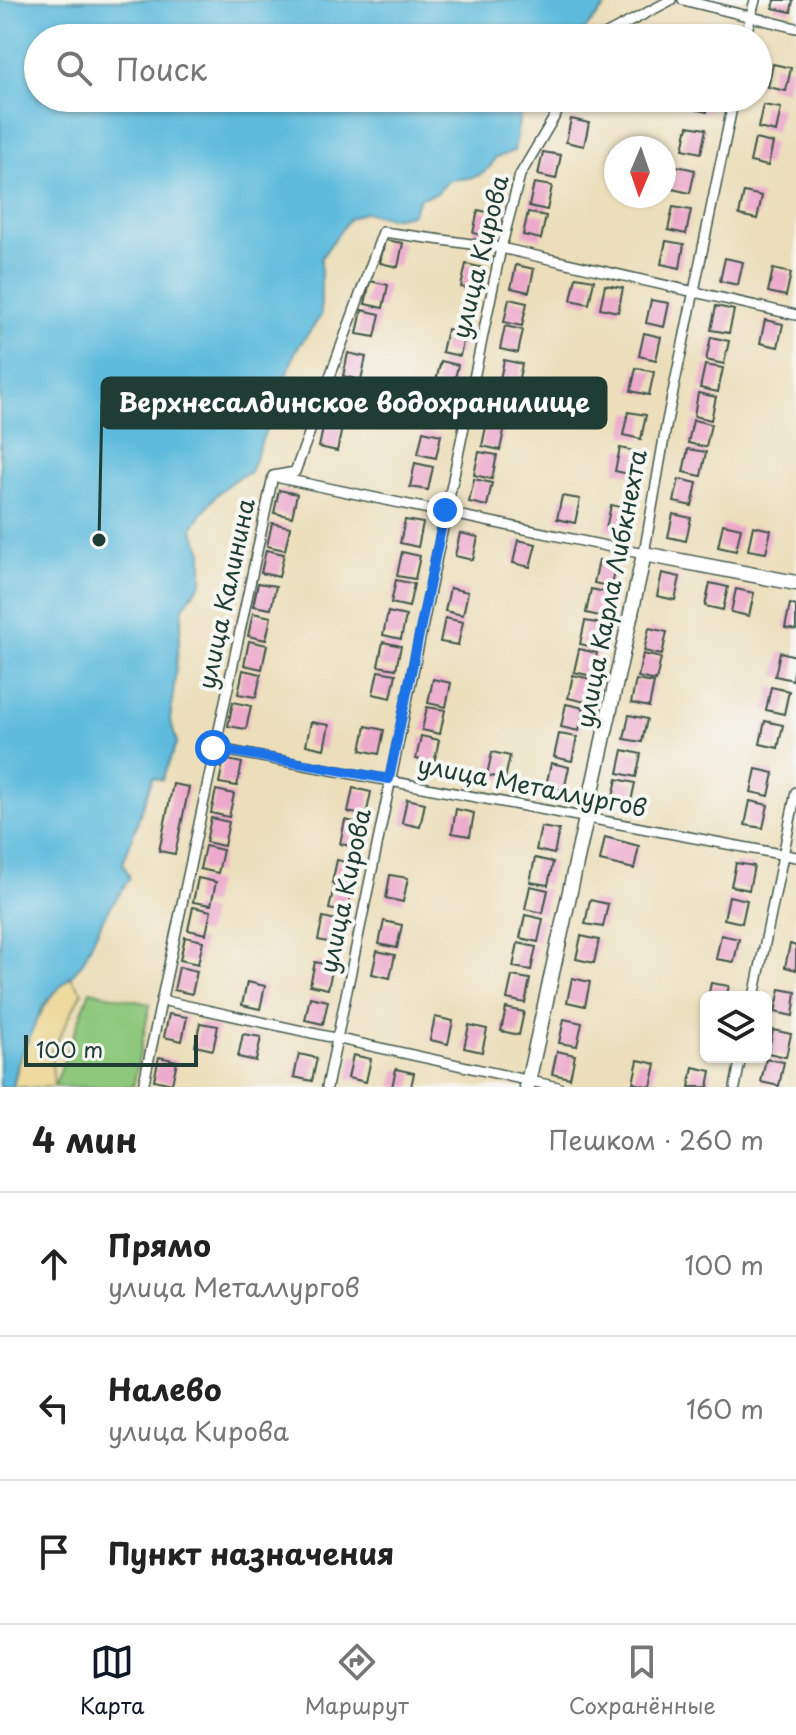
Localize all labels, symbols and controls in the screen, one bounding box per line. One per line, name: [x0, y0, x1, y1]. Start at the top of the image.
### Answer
search box: [24, 24, 772, 112]
icon: search: [52, 46, 96, 90]
text: Поиск: [116, 46, 207, 91]
north arrow: [604, 136, 676, 208]
street label: улица Кирова: [441, 171, 517, 342]
callout: Верхнесалдинское водохранилище: [102, 378, 606, 428]
text: Верхнесалдинское водохранилище: [118, 382, 590, 421]
street label: улица Карла Либкнехта: [565, 446, 655, 731]
route end: [427, 492, 463, 528]
street label: улица Калинина: [187, 495, 263, 692]
route start: [195, 730, 231, 766]
street label: улица Металлургов: [415, 745, 650, 825]
street label: улица Кирова: [309, 805, 379, 976]
map controls: [700, 991, 772, 1063]
button: layers: [700, 991, 772, 1063]
scale bar: [24, 1031, 198, 1067]
text: 100 m: [36, 1032, 103, 1065]
text: 4 мин: [32, 1113, 137, 1165]
text: Пешком · 260 m: [548, 1120, 764, 1159]
text: Прямо: [108, 1222, 211, 1267]
icon: ahead: [32, 1242, 76, 1286]
text: 100 m: [684, 1245, 764, 1284]
text: улица Металлургов: [108, 1267, 360, 1306]
text: Налево: [108, 1366, 222, 1411]
icon: left: [32, 1386, 76, 1430]
text: 160 m: [686, 1389, 764, 1428]
text: улица Кирова: [108, 1411, 289, 1450]
icon: arrive: [32, 1530, 76, 1574]
text: Пункт назначения: [108, 1530, 394, 1575]
tab: Карта: [80, 1640, 145, 1721]
tab: Маршрут: [305, 1640, 409, 1721]
tab: Сохранённые: [569, 1640, 716, 1721]

